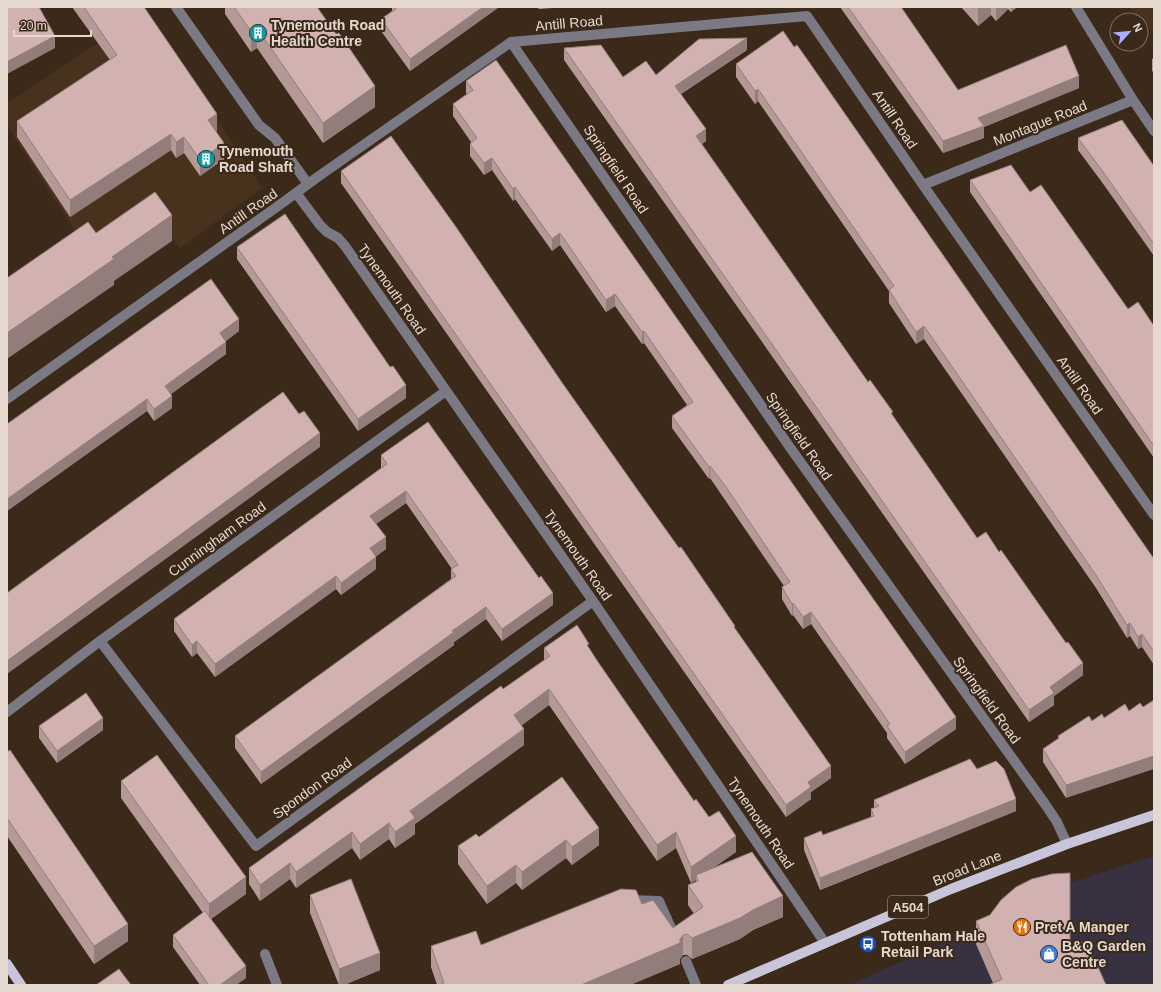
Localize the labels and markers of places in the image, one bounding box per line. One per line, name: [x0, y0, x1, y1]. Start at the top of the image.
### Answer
place label: Tynemouth Road Health Centre: [271, 17, 384, 49]
building icon: Tynemouth Road Health Centre: [248, 23, 268, 43]
place label: Tynemouth Road Shaft: [219, 143, 293, 175]
building icon: Tynemouth Road Shaft: [196, 149, 216, 169]
restaurant icon: Pret A Manger: [1012, 917, 1032, 937]
place label: Pret A Manger: [1035, 919, 1129, 935]
place label: Tottenham Hale Retail Park: [881, 928, 985, 960]
bus stop icon: Tottenham Hale Retail Park: [858, 934, 878, 954]
place label: B&Q Garden Centre: [1062, 938, 1146, 970]
shop icon: B&Q Garden Centre: [1039, 944, 1059, 964]

